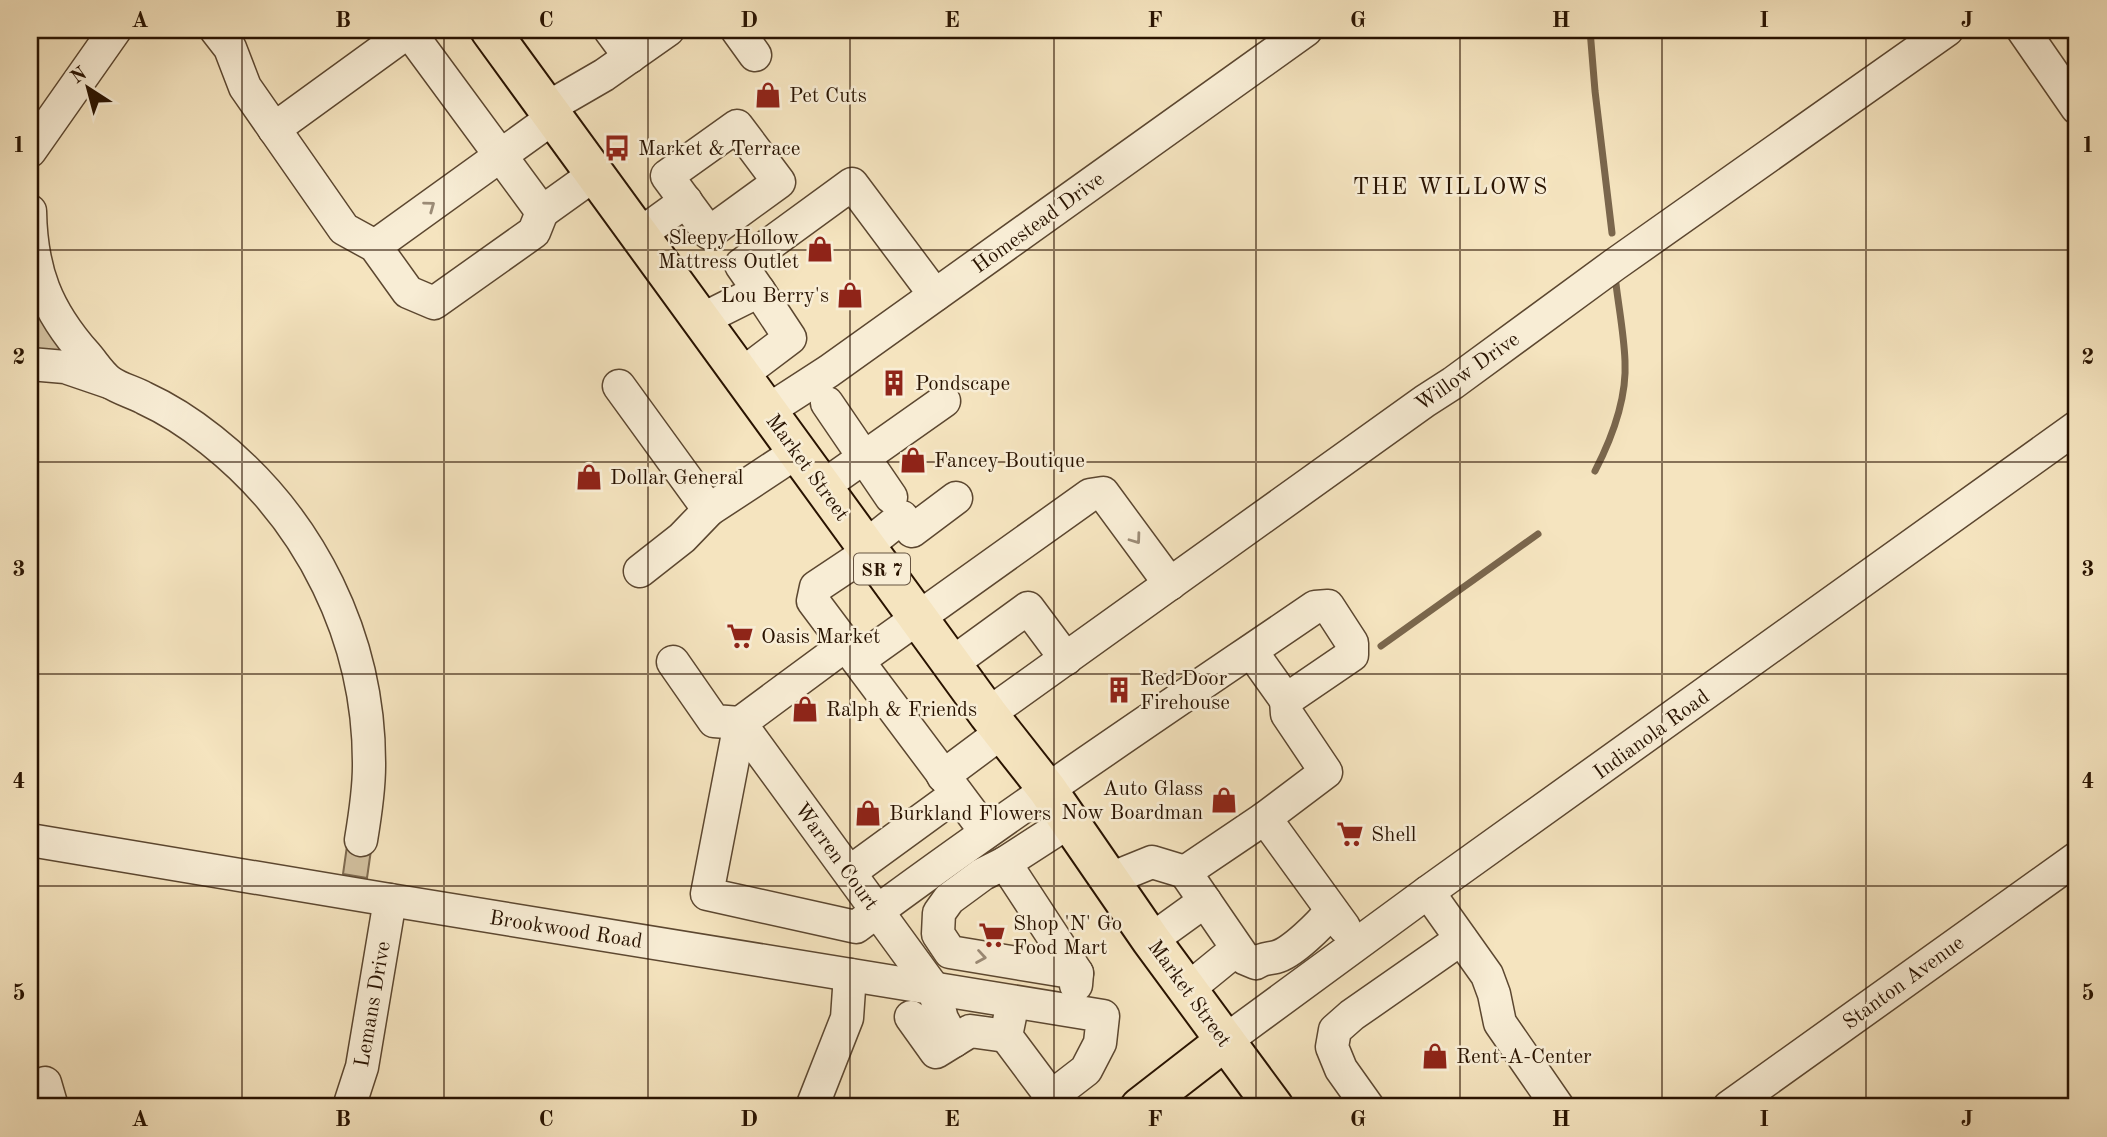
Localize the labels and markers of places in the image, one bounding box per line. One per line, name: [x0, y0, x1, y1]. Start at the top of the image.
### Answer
shop icon: Pet Cuts: [753, 80, 783, 110]
place label: Pet Cuts: [789, 86, 867, 107]
bus stop icon: Market & Terrace: [602, 133, 632, 163]
place label: Market & Terrace: [638, 139, 800, 160]
place label: Sleepy Hollow Mattress Outlet: [658, 228, 799, 273]
shop icon: Sleepy Hollow Mattress Outlet: [805, 234, 835, 264]
shop icon: Lou Berry's: [835, 280, 865, 310]
place label: Lou Berry's: [721, 286, 829, 307]
building icon: Pondscape: [879, 368, 909, 398]
place label: Pondscape: [915, 374, 1010, 395]
shop icon: Fancey Boutique: [898, 445, 928, 475]
place label: Fancey Boutique: [934, 451, 1085, 472]
shop icon: Dollar General: [574, 462, 604, 492]
place label: Dollar General: [610, 468, 744, 489]
supermarket icon: Oasis Market: [725, 621, 755, 651]
place label: Oasis Market: [761, 627, 880, 648]
place label: Red Door Firehouse: [1140, 669, 1230, 714]
building icon: Red Door Firehouse: [1104, 675, 1134, 705]
shop icon: Ralph & Friends: [790, 694, 820, 724]
place label: Ralph & Friends: [826, 700, 977, 721]
place label: Auto Glass Now Boardman: [1061, 779, 1203, 824]
shop icon: Auto Glass Now Boardman: [1209, 785, 1239, 815]
shop icon: Burkland Flowers: [853, 798, 883, 828]
place label: Burkland Flowers: [889, 804, 1051, 825]
supermarket icon: Shell: [1335, 819, 1365, 849]
place label: Shell: [1371, 825, 1417, 846]
place label: Shop 'N' Go Food Mart: [1013, 914, 1122, 959]
supermarket icon: Shop 'N' Go Food Mart: [977, 920, 1007, 950]
shop icon: Rent-A-Center: [1420, 1041, 1450, 1071]
place label: Rent-A-Center: [1456, 1047, 1592, 1068]

